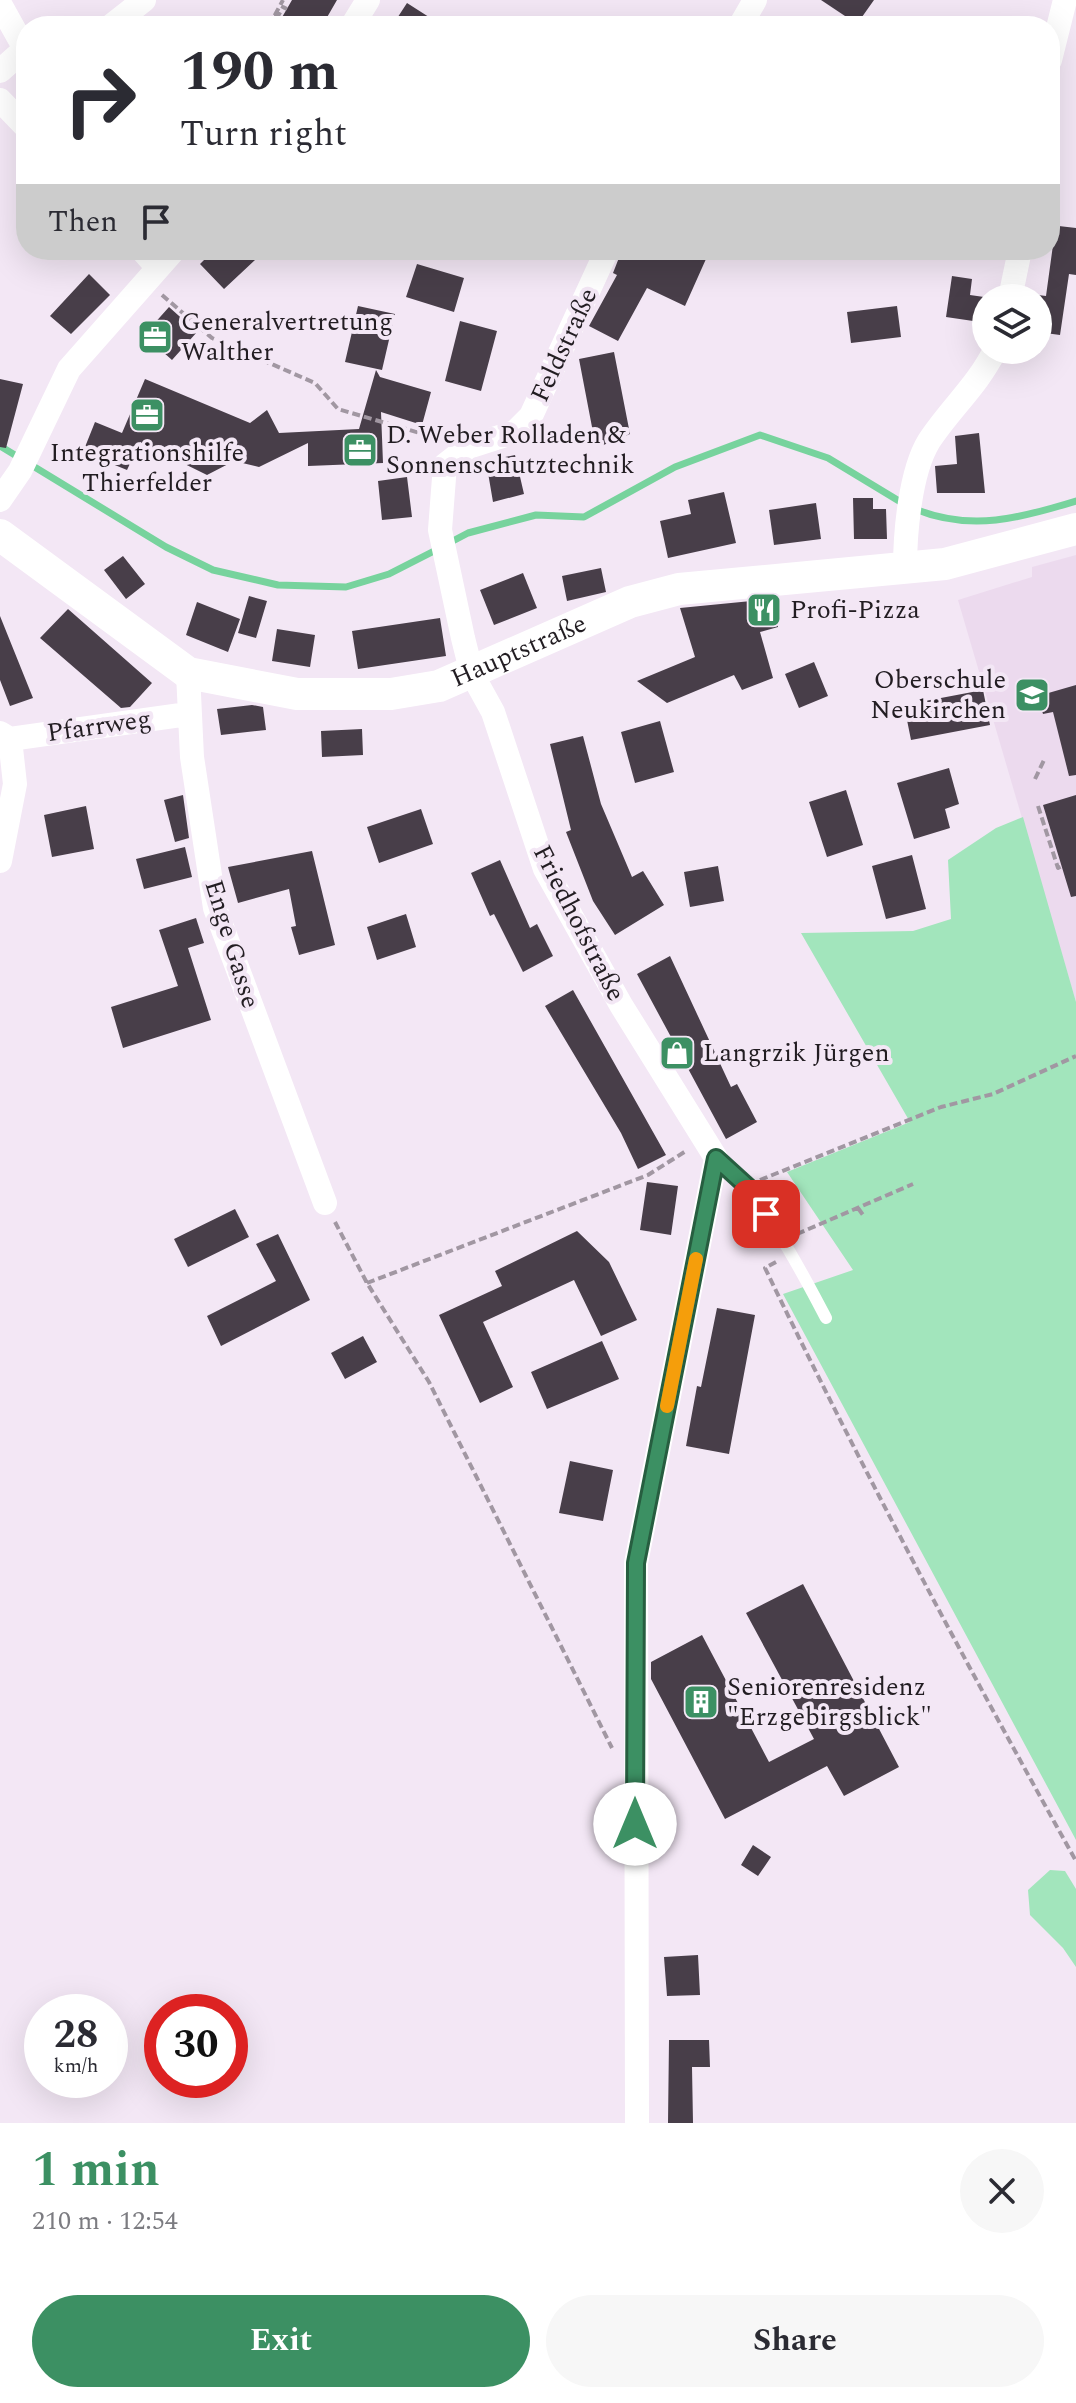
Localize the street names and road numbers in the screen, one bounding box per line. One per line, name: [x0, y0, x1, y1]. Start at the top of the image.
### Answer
street label: Feldstraße: [520, 281, 608, 409]
street label: Hauptstraße: [445, 604, 593, 698]
street label: Pfarrweg: [44, 699, 154, 753]
street label: Friedhofstraße: [522, 838, 636, 1008]
street label: Enge Gasse: [194, 875, 270, 1013]

